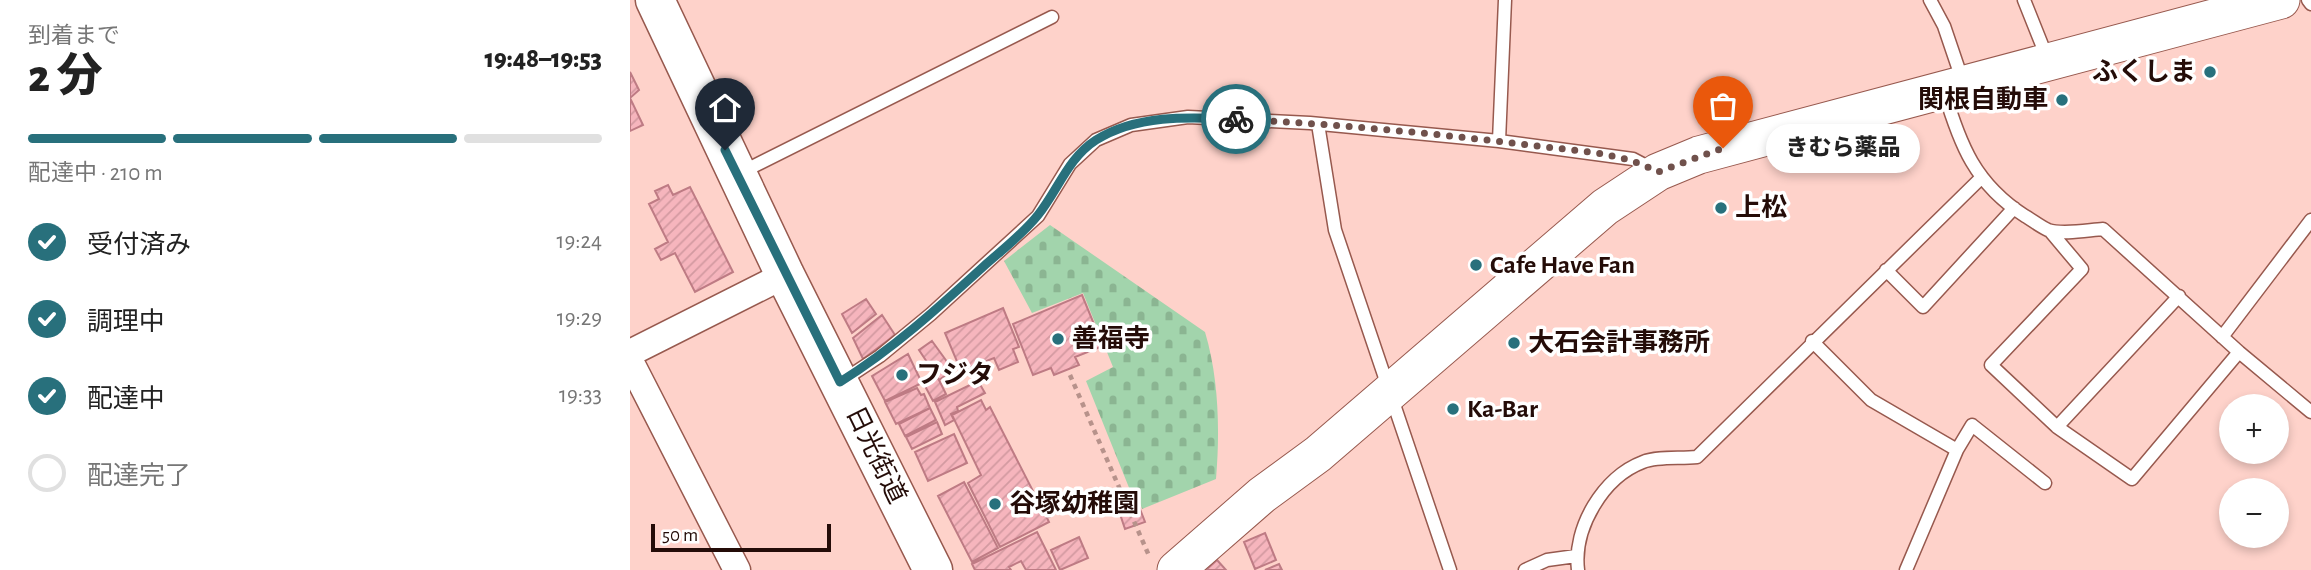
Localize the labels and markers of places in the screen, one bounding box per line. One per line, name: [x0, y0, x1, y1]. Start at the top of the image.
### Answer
place label: ふくしま: [2092, 58, 2196, 85]
marker: ふくしま: [2202, 64, 2218, 80]
pin: [1693, 76, 1753, 148]
pin: [695, 78, 755, 150]
place label: 関根自動車: [1918, 85, 2048, 113]
marker: 関根自動車: [2054, 92, 2070, 108]
callout: きむら薬品: [1765, 124, 1919, 172]
place label: 上松: [1735, 193, 1787, 221]
marker: 上松: [1713, 200, 1729, 216]
place label: Cafe Have Fan: [1490, 252, 1635, 278]
marker: Cafe Have Fan: [1468, 257, 1484, 273]
place label: 善福寺: [1072, 324, 1150, 352]
place label: 大石会計事務所: [1528, 328, 1710, 356]
marker: 善福寺: [1050, 331, 1066, 347]
marker: 大石会計事務所: [1506, 335, 1522, 351]
place label: フジタ: [916, 361, 993, 388]
marker: フジタ: [894, 367, 910, 383]
place label: Ka-Bar: [1467, 396, 1538, 422]
marker: Ka-Bar: [1445, 401, 1461, 417]
place label: 谷塚幼稚園: [1009, 489, 1139, 517]
marker: 谷塚幼稚園: [987, 496, 1003, 512]

